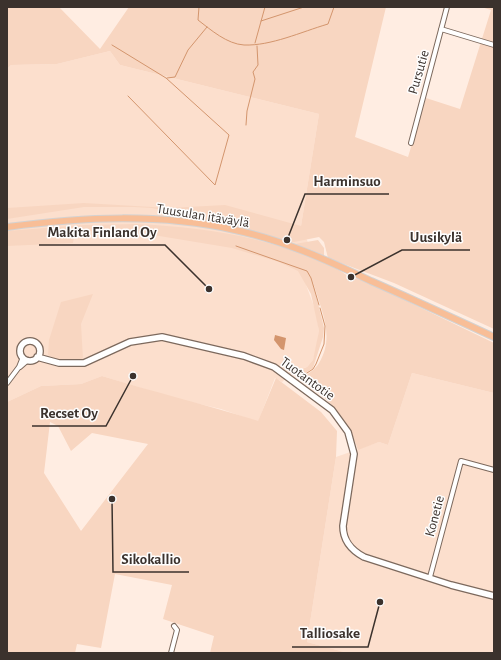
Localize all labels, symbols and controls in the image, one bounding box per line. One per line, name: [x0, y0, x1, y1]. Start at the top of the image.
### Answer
street label: Pursutie: [406, 49, 432, 96]
callout: Harminsuo: [305, 167, 389, 194]
text: Harminsuo: [313, 174, 381, 189]
street label: Tuusulan itäväylä: [155, 202, 251, 230]
callout: Makita Finland Oy: [39, 218, 165, 245]
callout: Uusikylä: [402, 223, 470, 250]
text: Makita Finland Oy: [47, 225, 157, 240]
text: Uusikylä: [410, 230, 462, 245]
street label: Tuotantotie: [278, 355, 337, 403]
callout: Recset Oy: [32, 399, 106, 426]
text: Recset Oy: [40, 406, 98, 421]
street label: Konetie: [423, 494, 447, 538]
callout: Sikokallio: [113, 545, 189, 572]
text: Sikokallio: [121, 552, 181, 567]
callout: Talliosake: [292, 620, 368, 647]
text: Talliosake: [300, 626, 360, 641]

